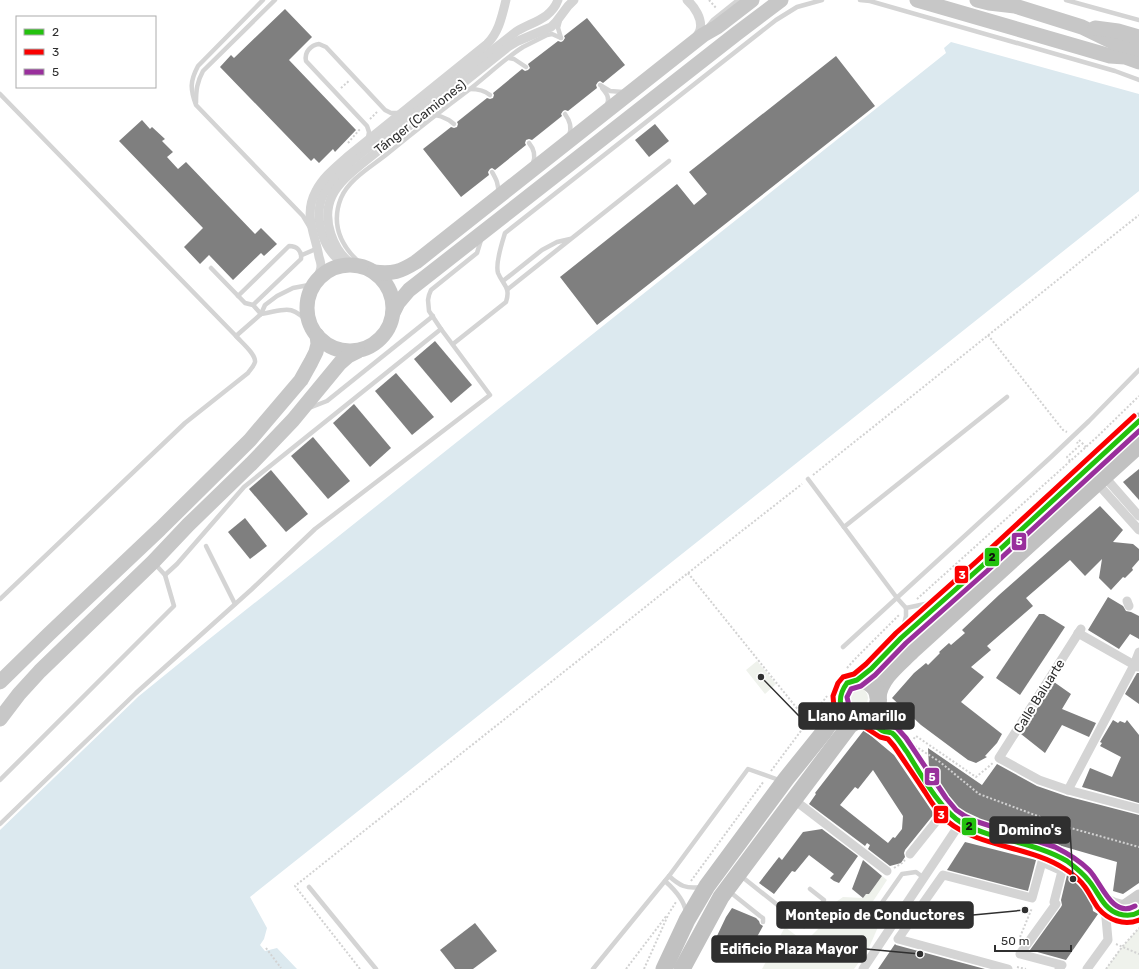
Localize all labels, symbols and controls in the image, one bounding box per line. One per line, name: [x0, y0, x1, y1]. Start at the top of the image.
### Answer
legend: [16, 16, 156, 88]
text: 2: [52, 25, 59, 39]
text: 3: [52, 45, 59, 59]
text: 5: [52, 65, 59, 79]
street label: Tánger (Camiones): [371, 77, 469, 158]
line badge: 5: [1011, 532, 1027, 551]
text: 5: [1015, 535, 1023, 548]
line badge: 2: [984, 547, 1000, 567]
text: 2: [988, 551, 996, 564]
line badge: 3: [954, 565, 969, 584]
text: 3: [958, 569, 966, 582]
street label: Calle Baluarte: [1010, 656, 1068, 736]
callout: Llano Amarillo: [799, 703, 914, 729]
text: Llano Amarillo: [808, 708, 906, 725]
line badge: 5: [924, 767, 940, 786]
text: 5: [928, 771, 936, 784]
line badge: 3: [933, 805, 949, 824]
text: 3: [937, 809, 945, 822]
line badge: 2: [961, 817, 977, 836]
callout: Domino's: [990, 817, 1070, 843]
text: 2: [965, 820, 973, 833]
text: Domino's: [998, 822, 1062, 839]
callout: Montepio de Conductores: [777, 902, 973, 928]
text: Montepio de Conductores: [785, 907, 965, 924]
scale bar: [995, 927, 1071, 953]
text: 50 m: [1001, 934, 1029, 948]
callout: Edificio Plaza Mayor: [712, 936, 866, 962]
text: Edificio Plaza Mayor: [720, 941, 859, 958]

